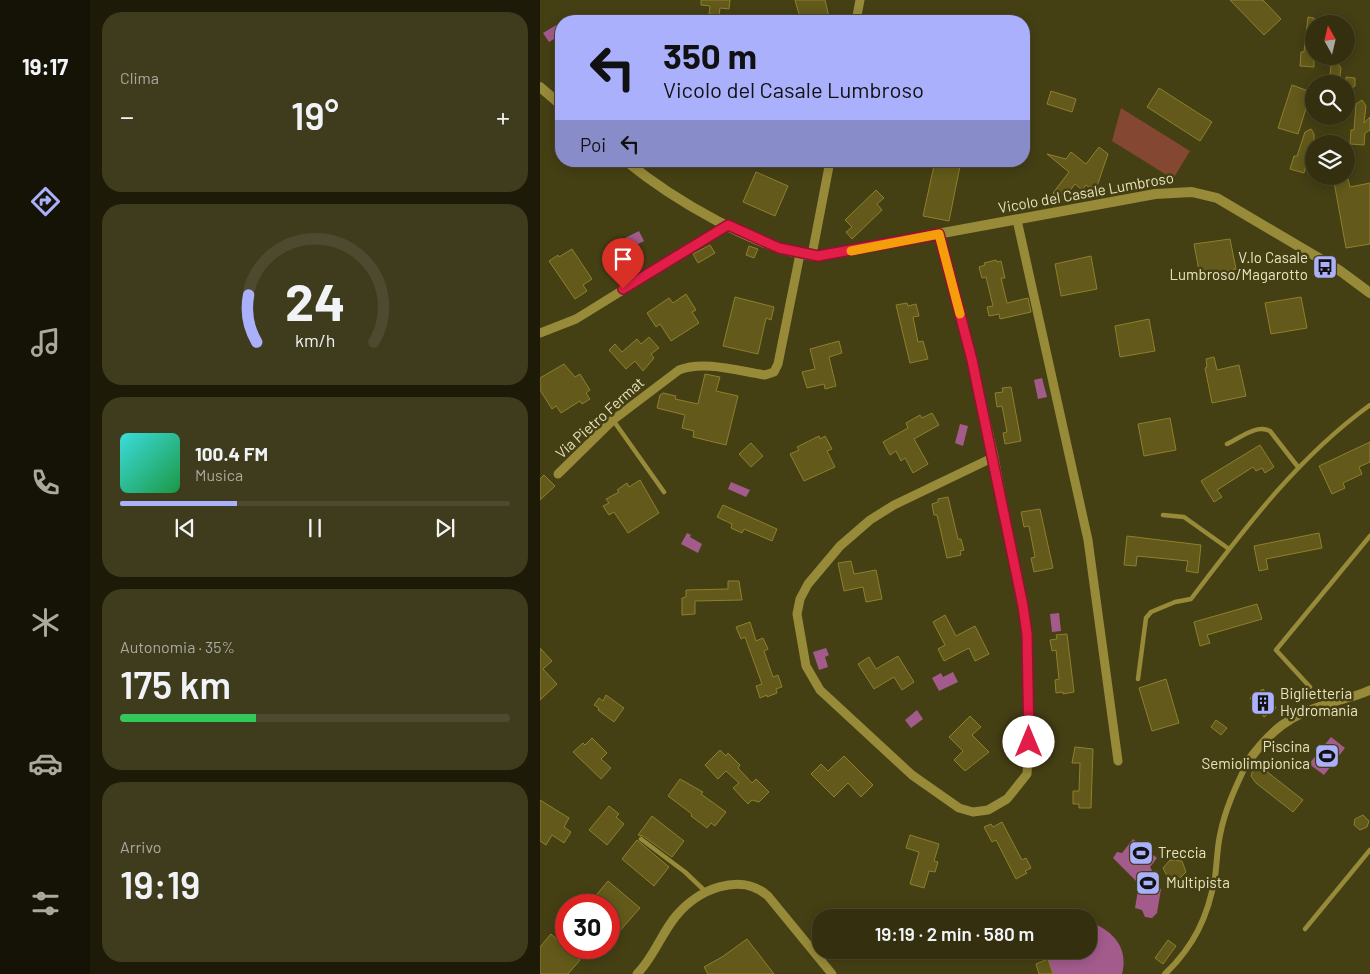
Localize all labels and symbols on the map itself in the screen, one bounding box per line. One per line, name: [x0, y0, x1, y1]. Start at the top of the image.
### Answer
north arrow: [1305, 15, 1355, 65]
street label: Vicolo del Casale Lumbroso: [997, 168, 1175, 216]
pin: [602, 238, 644, 289]
place label: V.lo Casale Lumbroso/Magarotto: [1170, 248, 1308, 283]
bus stop icon: V.lo Casale Lumbroso/Magarotto: [1312, 254, 1338, 280]
street label: Via Pietro Fermat: [551, 373, 647, 462]
place label: Biglietteria Hydromania: [1280, 684, 1358, 719]
building icon: Biglietteria Hydromania: [1250, 690, 1276, 716]
position arrow: [1002, 715, 1054, 767]
place label: Piscina Semiolimpionica: [1202, 737, 1310, 772]
sports icon: Piscina Semiolimpionica: [1314, 743, 1340, 769]
sports icon: Treccia: [1128, 840, 1154, 866]
place label: Treccia: [1158, 843, 1206, 861]
sports icon: Multipista: [1135, 870, 1161, 896]
place label: Multipista: [1166, 873, 1230, 891]
speed limit sign: 30: [555, 894, 620, 959]

